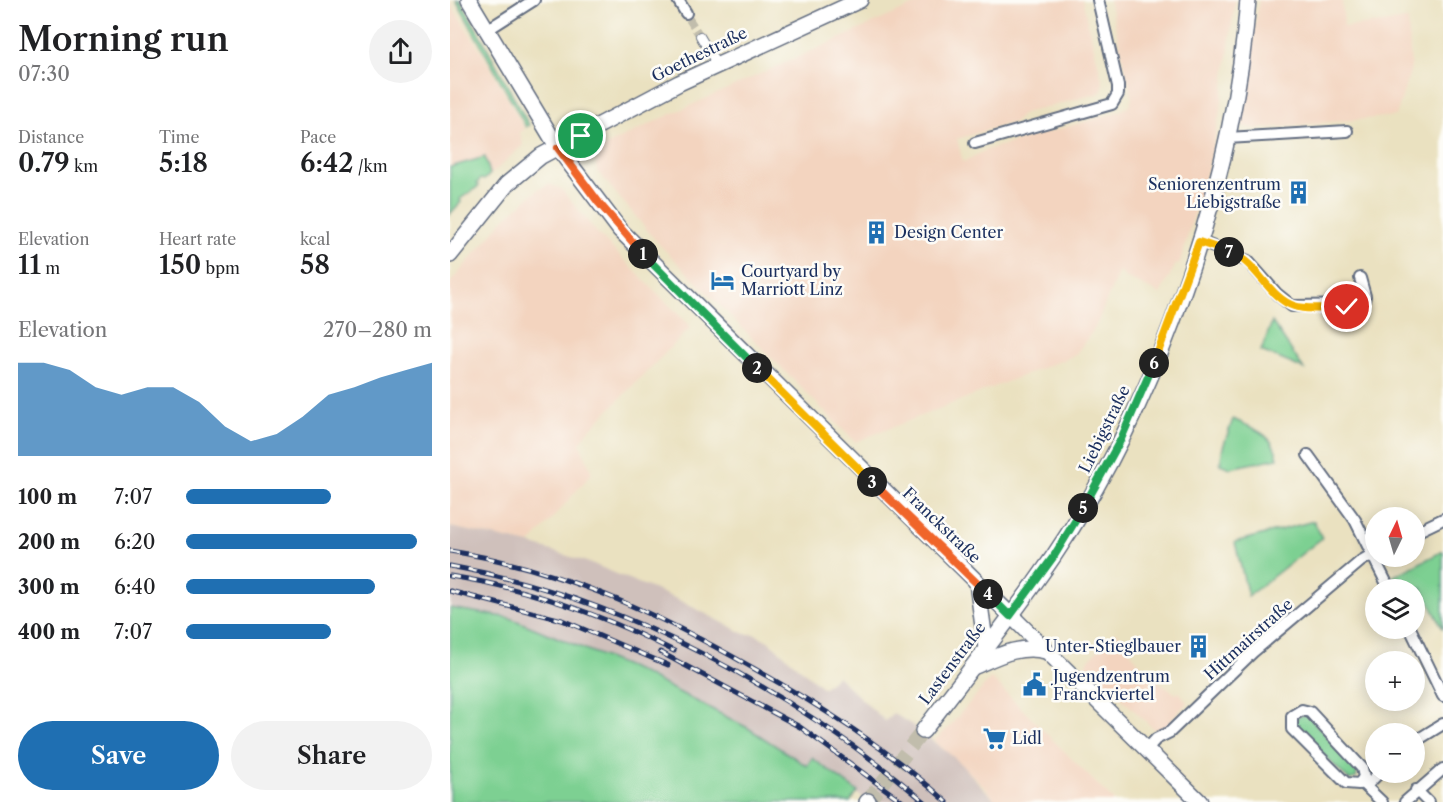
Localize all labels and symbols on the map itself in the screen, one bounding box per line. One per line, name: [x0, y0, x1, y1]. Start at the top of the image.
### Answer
street label: Goethestraße: [648, 22, 750, 86]
pin: [555, 110, 606, 161]
place label: Seniorenzentrum Liebigstraße: [1148, 174, 1281, 212]
building icon: Seniorenzentrum Liebigstraße: [1286, 180, 1312, 206]
building icon: Design Center: [863, 219, 889, 245]
place label: Design Center: [894, 222, 1003, 242]
pin: 7: [1214, 237, 1244, 267]
pin: 1: [628, 239, 658, 269]
place label: Courtyard by Marriott Linz: [741, 261, 843, 299]
hotel icon: Courtyard by Marriott Linz: [710, 267, 736, 293]
pin: [1321, 281, 1372, 332]
pin: 6: [1139, 348, 1169, 378]
pin: 2: [742, 353, 772, 383]
street label: Liebigstraße: [1074, 382, 1134, 476]
pin: 3: [857, 467, 887, 497]
street label: Franckstraße: [899, 483, 985, 567]
pin: 5: [1068, 493, 1098, 523]
north arrow: [1365, 507, 1425, 567]
pin: 4: [973, 579, 1003, 609]
street label: Hittmairstraße: [1199, 594, 1297, 684]
street label: Lastenstraße: [914, 618, 990, 708]
building icon: Unter-Stieglbauer: [1186, 633, 1212, 659]
place label: Unter-Stieglbauer: [1045, 636, 1181, 656]
place label: Jugendzentrum Franckviertel: [1050, 666, 1170, 704]
public building icon: Jugendzentrum Franckviertel: [1022, 672, 1048, 698]
supermarket icon: Lidl: [981, 725, 1007, 751]
place label: Lidl: [1012, 728, 1042, 748]

